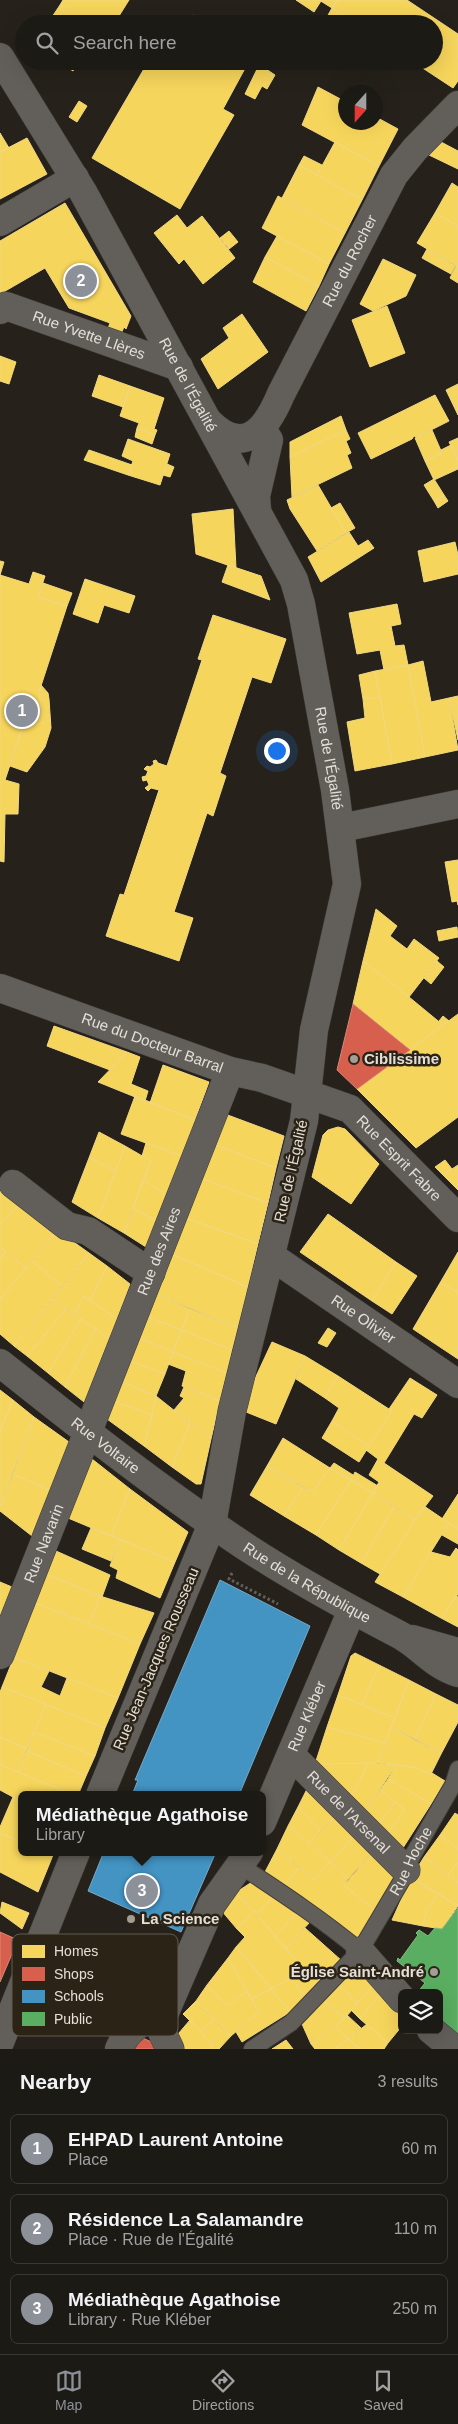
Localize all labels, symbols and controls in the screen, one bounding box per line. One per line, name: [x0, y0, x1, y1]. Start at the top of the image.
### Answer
search box: [15, 15, 443, 70]
icon: search: [33, 29, 61, 57]
text: Search here: [73, 32, 177, 53]
north arrow: [338, 85, 383, 130]
street label: Rue du Rocher: [319, 212, 380, 309]
pin: 2: [65, 262, 97, 300]
street label: Rue Yvette Llères: [30, 307, 148, 362]
street label: Rue de l'Égalité: [156, 335, 221, 435]
pin: 1: [6, 692, 38, 730]
street label: Rue de l'Égalité: [312, 705, 346, 811]
your location: [264, 738, 290, 764]
street label: Rue du Docteur Barral: [79, 1009, 226, 1076]
place label: Ciblissime: [364, 1050, 439, 1067]
marker: Ciblissime: [348, 1053, 360, 1065]
street label: Rue Esprit Fabre: [353, 1112, 445, 1204]
street label: Rue de l'Égalité: [270, 1118, 311, 1224]
street label: Rue des Aires: [134, 1204, 184, 1298]
street label: Rue Olivier: [328, 1291, 399, 1347]
street label: Rue Voltaire: [68, 1414, 143, 1477]
street label: Rue Navarin: [20, 1501, 67, 1585]
street label: Rue de la République: [240, 1539, 374, 1626]
street label: Rue Jean-Jacques Rousseau: [109, 1565, 202, 1753]
street label: Rue Kléber: [284, 1678, 329, 1754]
street label: Rue de l'Arsenal: [304, 1767, 393, 1857]
popup: [18, 1791, 266, 1856]
text: Médiathèque Agathoise: [36, 1804, 248, 1825]
street label: Rue Hoche: [386, 1824, 435, 1898]
text: Library: [36, 1826, 85, 1843]
pin: 3: [126, 1872, 158, 1910]
place label: La Science: [141, 1910, 219, 1927]
marker: La Science: [125, 1913, 137, 1925]
legend: [12, 1934, 178, 2036]
text: Homes: [54, 1943, 98, 1959]
place label: Église Saint-André: [291, 1963, 424, 1980]
text: Shops: [54, 1966, 94, 1982]
marker: Église Saint-André: [428, 1966, 440, 1978]
text: Schools: [54, 1988, 104, 2004]
map controls: [398, 1989, 443, 2034]
button: layers: [398, 1989, 443, 2034]
text: Public: [54, 2011, 92, 2027]
text: Nearby: [20, 2070, 91, 2093]
text: 3 results: [378, 2073, 438, 2090]
text: EHPAD Laurent Antoine: [68, 2129, 283, 2150]
text: 1: [33, 2140, 41, 2157]
text: 60 m: [401, 2140, 437, 2157]
text: Place: [68, 2151, 108, 2168]
text: Résidence La Salamandre: [68, 2209, 304, 2230]
text: 2: [33, 2220, 41, 2237]
text: 110 m: [394, 2220, 437, 2237]
text: Place · Rue de l'Égalité: [68, 2231, 234, 2248]
text: Médiathèque Agathoise: [68, 2289, 281, 2310]
text: 3: [33, 2300, 41, 2317]
text: 250 m: [393, 2300, 437, 2317]
text: Library · Rue Kléber: [68, 2311, 211, 2328]
tab: Map: [55, 2367, 83, 2413]
tab: Directions: [192, 2367, 254, 2413]
tab: Saved: [364, 2367, 403, 2413]

